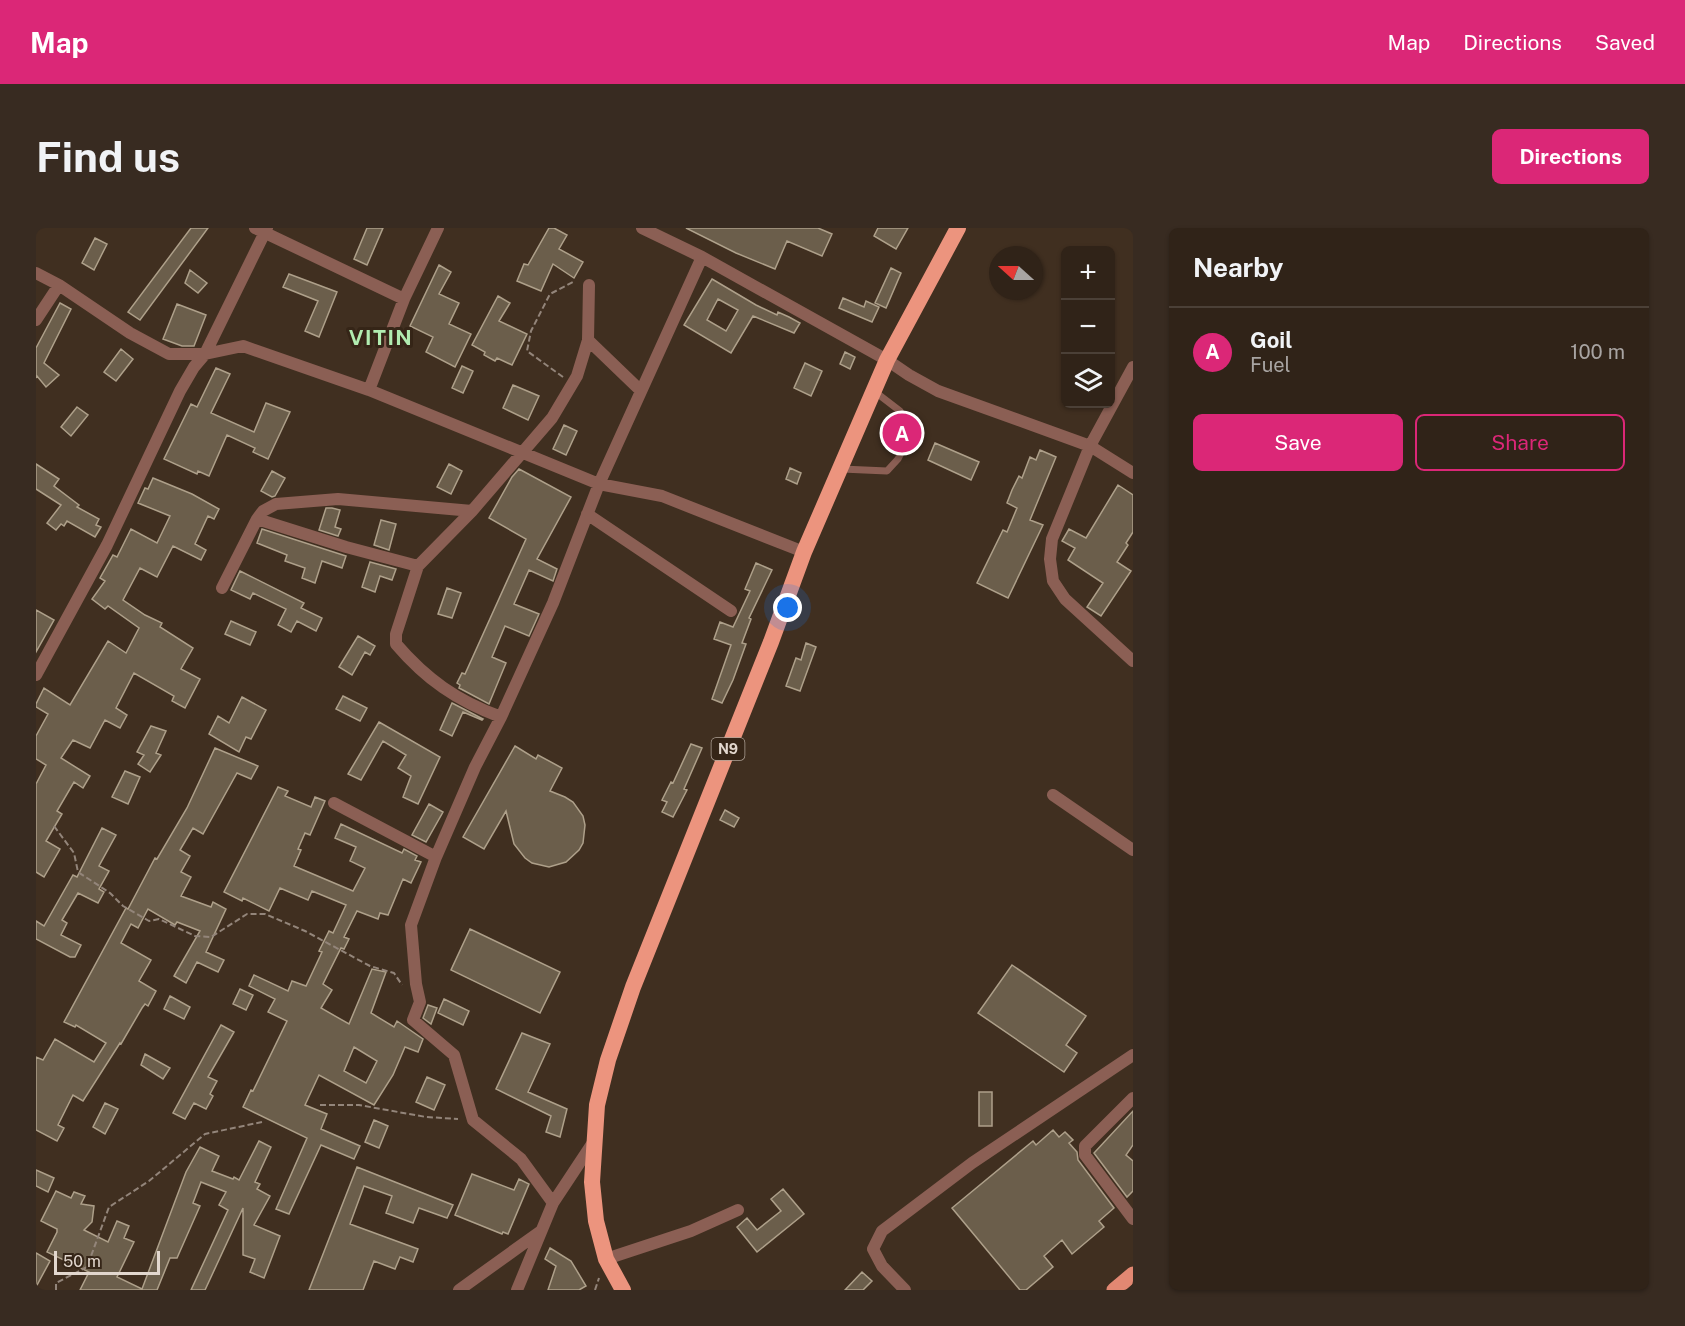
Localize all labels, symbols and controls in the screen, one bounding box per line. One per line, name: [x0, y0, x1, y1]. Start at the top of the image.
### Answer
text: Map: [30, 26, 89, 59]
text: Map: [1388, 30, 1430, 55]
text: Directions: [1463, 30, 1562, 55]
text: Saved: [1595, 30, 1655, 55]
button: Directions: [1492, 129, 1649, 184]
text: Find us: [36, 132, 180, 181]
north arrow: [989, 246, 1043, 300]
map controls: [1061, 246, 1115, 408]
button: +: [1061, 246, 1115, 300]
text: Nearby: [1193, 252, 1283, 283]
button: −: [1061, 300, 1115, 354]
district label: VITIN: [349, 325, 413, 350]
text: Goil: [1250, 327, 1293, 353]
text: A: [1205, 340, 1220, 364]
text: 100 m: [1570, 340, 1625, 364]
text: Fuel: [1250, 353, 1291, 377]
button: layers: [1061, 354, 1115, 408]
pin: A: [882, 410, 922, 456]
button: Save: [1193, 414, 1403, 471]
button: Share: [1415, 414, 1625, 471]
your location: [773, 593, 802, 622]
road number: N9: [712, 738, 744, 760]
scale bar: [54, 1248, 160, 1276]
text: 50 m: [63, 1252, 101, 1271]

